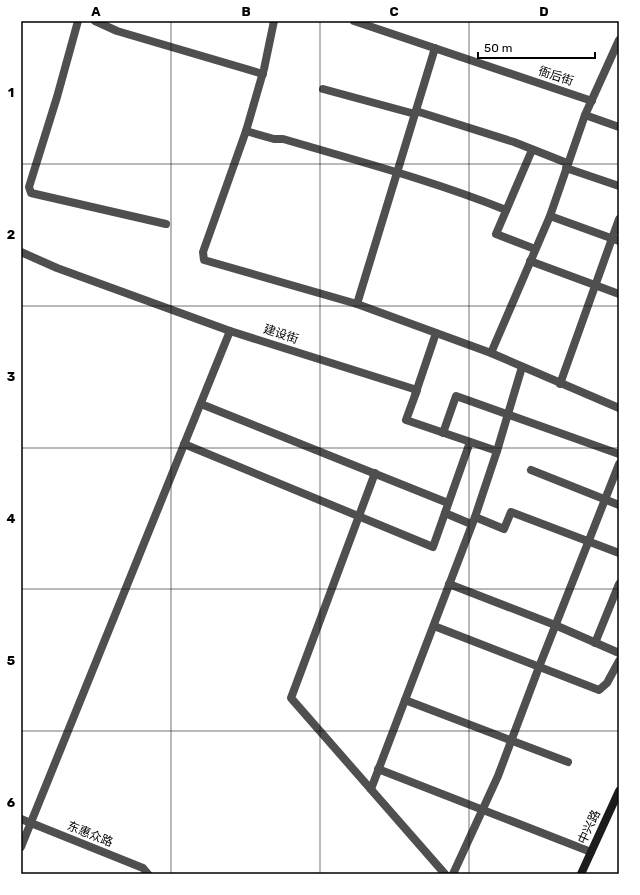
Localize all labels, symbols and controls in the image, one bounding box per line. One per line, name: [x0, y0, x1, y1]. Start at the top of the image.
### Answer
text: A: [91, 4, 101, 19]
text: B: [241, 4, 251, 19]
text: C: [389, 4, 399, 19]
text: D: [539, 4, 549, 19]
scale bar: [478, 34, 595, 60]
text: 50 m: [484, 41, 512, 55]
street label: 衙后街: [537, 64, 575, 88]
text: 1: [8, 85, 14, 100]
text: 2: [7, 227, 15, 242]
street label: 建设街: [262, 322, 300, 346]
text: 3: [7, 369, 16, 384]
text: 4: [7, 511, 16, 526]
text: 5: [7, 653, 15, 668]
text: 6: [7, 795, 16, 810]
street label: 中兴路: [575, 808, 603, 846]
street label: 东惠众路: [65, 819, 115, 849]

